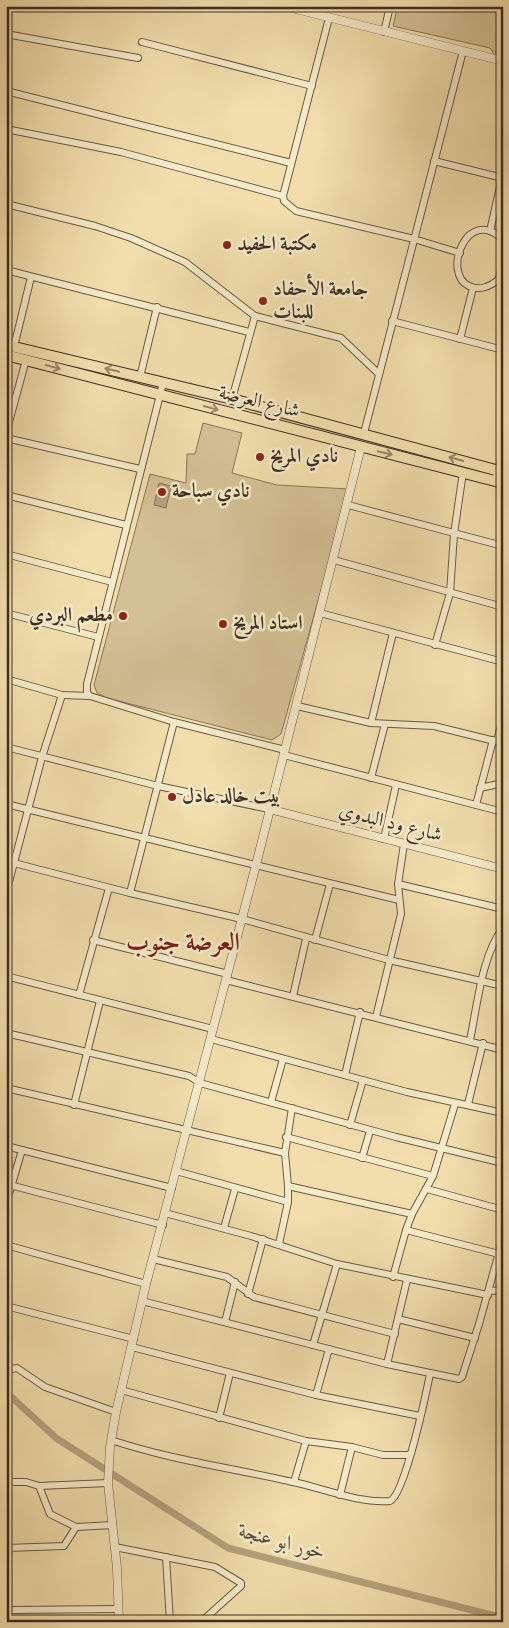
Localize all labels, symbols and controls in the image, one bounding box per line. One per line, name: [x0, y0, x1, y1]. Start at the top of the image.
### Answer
place label: مكتبة الحفيد: [237, 231, 317, 260]
marker: مكتبة الحفيد: [221, 239, 233, 251]
place label: جامعة الأحفاد للبنات: [273, 273, 368, 328]
marker: جامعة الأحفاد للبنات: [257, 295, 269, 307]
one-way arrow: [45, 363, 61, 373]
one-way arrow: [104, 365, 120, 375]
street label: شارع العرضة: [215, 379, 303, 428]
one-way arrow: [202, 404, 218, 413]
place label: نادي المريخ: [270, 443, 338, 472]
one-way arrow: [376, 449, 392, 458]
marker: نادي المريخ: [254, 451, 266, 463]
one-way arrow: [448, 453, 464, 463]
place label: نادي سباحة: [172, 478, 250, 507]
marker: نادي سباحة: [156, 486, 168, 498]
place label: مطعم البردي: [29, 602, 113, 633]
marker: مطعم البردي: [117, 610, 129, 622]
place label: استاد المريخ: [233, 610, 303, 639]
marker: استاد المريخ: [217, 618, 229, 630]
place label: بيت خالد عادل: [182, 783, 280, 812]
marker: بيت خالد عادل: [166, 791, 178, 803]
street label: شارع ود البدوي: [335, 797, 445, 852]
district label: العرضة جنوب: [126, 926, 240, 962]
water label: خور ابو عنجة: [233, 1517, 329, 1569]

